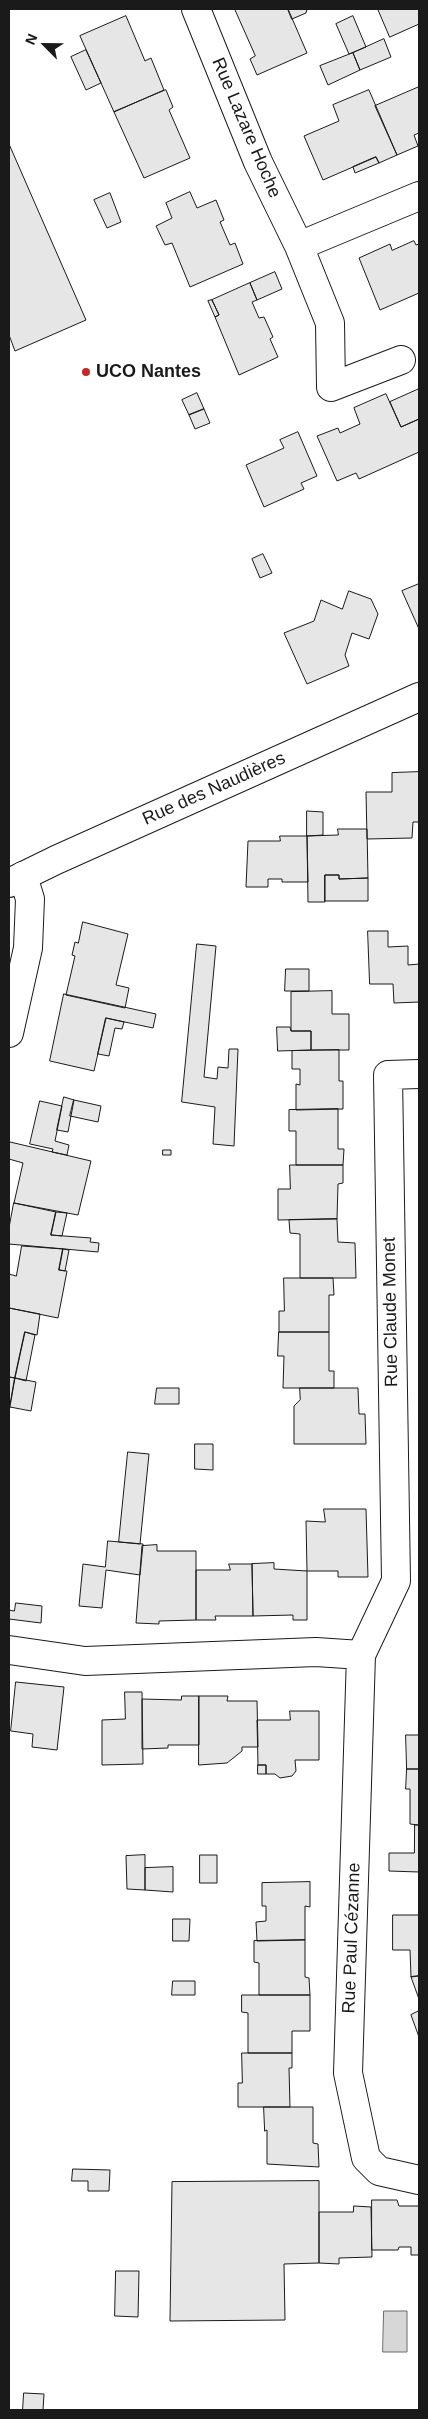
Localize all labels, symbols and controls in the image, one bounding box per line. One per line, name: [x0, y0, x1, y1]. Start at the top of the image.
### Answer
north arrow: [20, 20, 70, 70]
text: N: [22, 31, 41, 47]
street label: Rue Lazare Hoche: [207, 55, 285, 201]
place label: UCO Nantes: [96, 361, 201, 383]
marker: UCO Nantes: [80, 366, 92, 378]
street label: Rue des Naudières: [139, 748, 289, 830]
street label: Rue Claude Monet: [379, 1237, 403, 1387]
street label: Rue Paul Cézanne: [339, 1862, 365, 2014]

